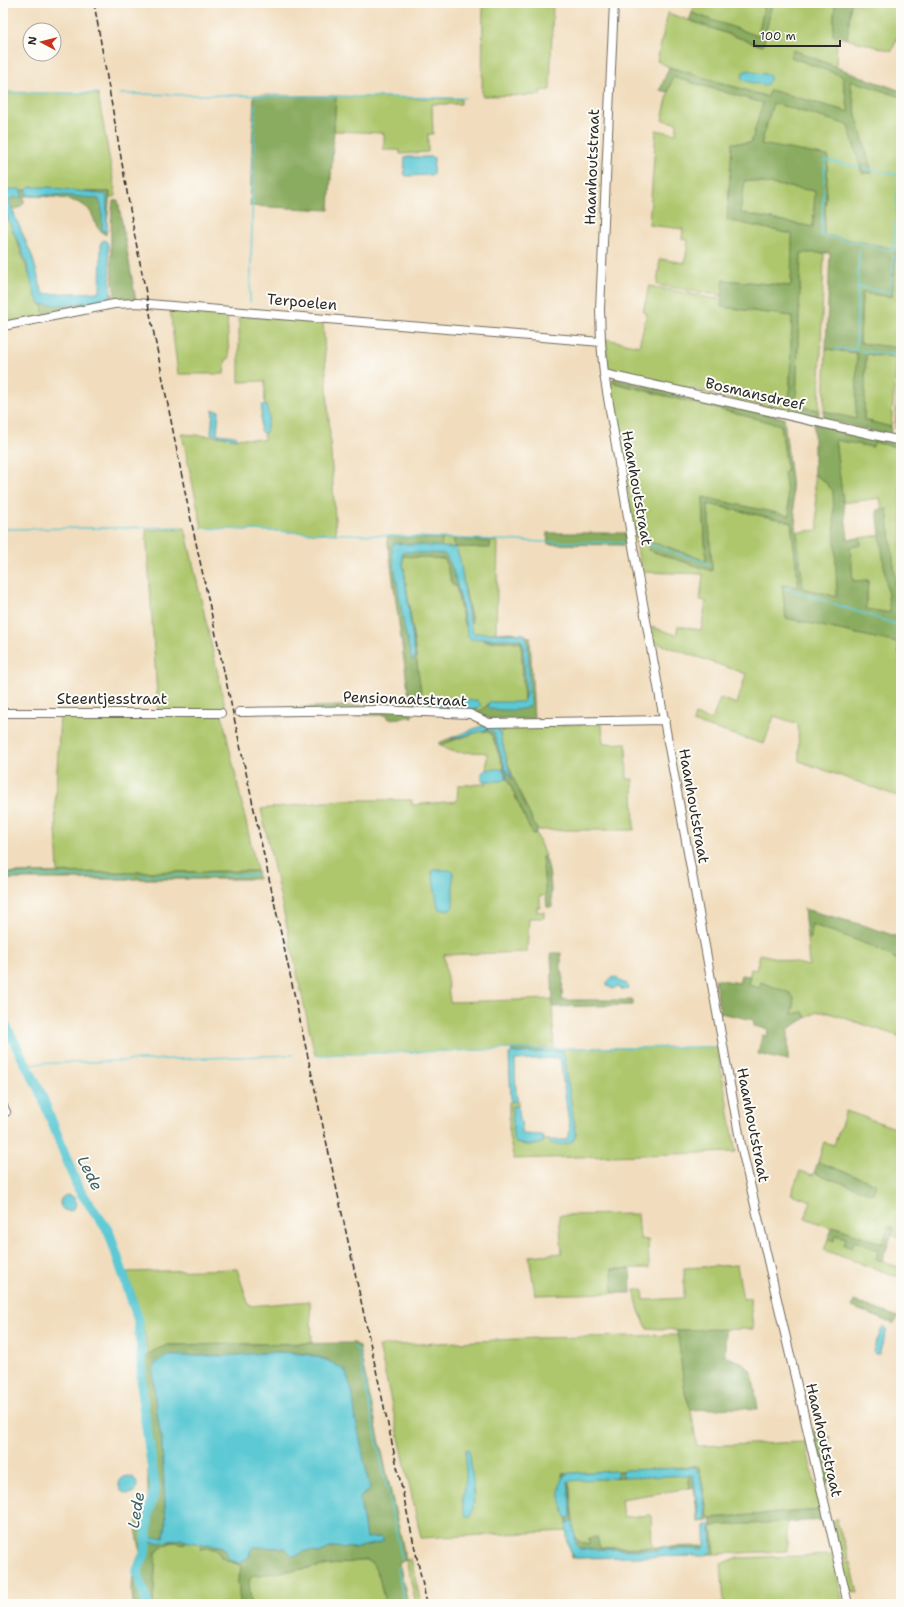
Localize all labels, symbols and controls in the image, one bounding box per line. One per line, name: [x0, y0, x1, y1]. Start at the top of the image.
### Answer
north arrow: [22, 22, 62, 62]
scale bar: [754, 22, 840, 48]
text: 100 m: [760, 28, 796, 44]
text: N: [25, 35, 41, 46]
street label: Haanhoutstraat: [580, 108, 604, 226]
street label: Terpoelen: [266, 289, 338, 315]
street label: Bosmansdreef: [703, 373, 807, 415]
street label: Haanhoutstraat: [617, 429, 657, 547]
street label: Pensionaatstraat: [343, 687, 467, 711]
street label: Steentjesstraat: [57, 689, 167, 709]
street label: Haanhoutstraat: [674, 747, 714, 865]
street label: Haanhoutstraat: [732, 1066, 774, 1184]
water label: Lede: [72, 1152, 108, 1194]
street label: Haanhoutstraat: [801, 1381, 847, 1499]
water label: Lede: [123, 1490, 149, 1530]

